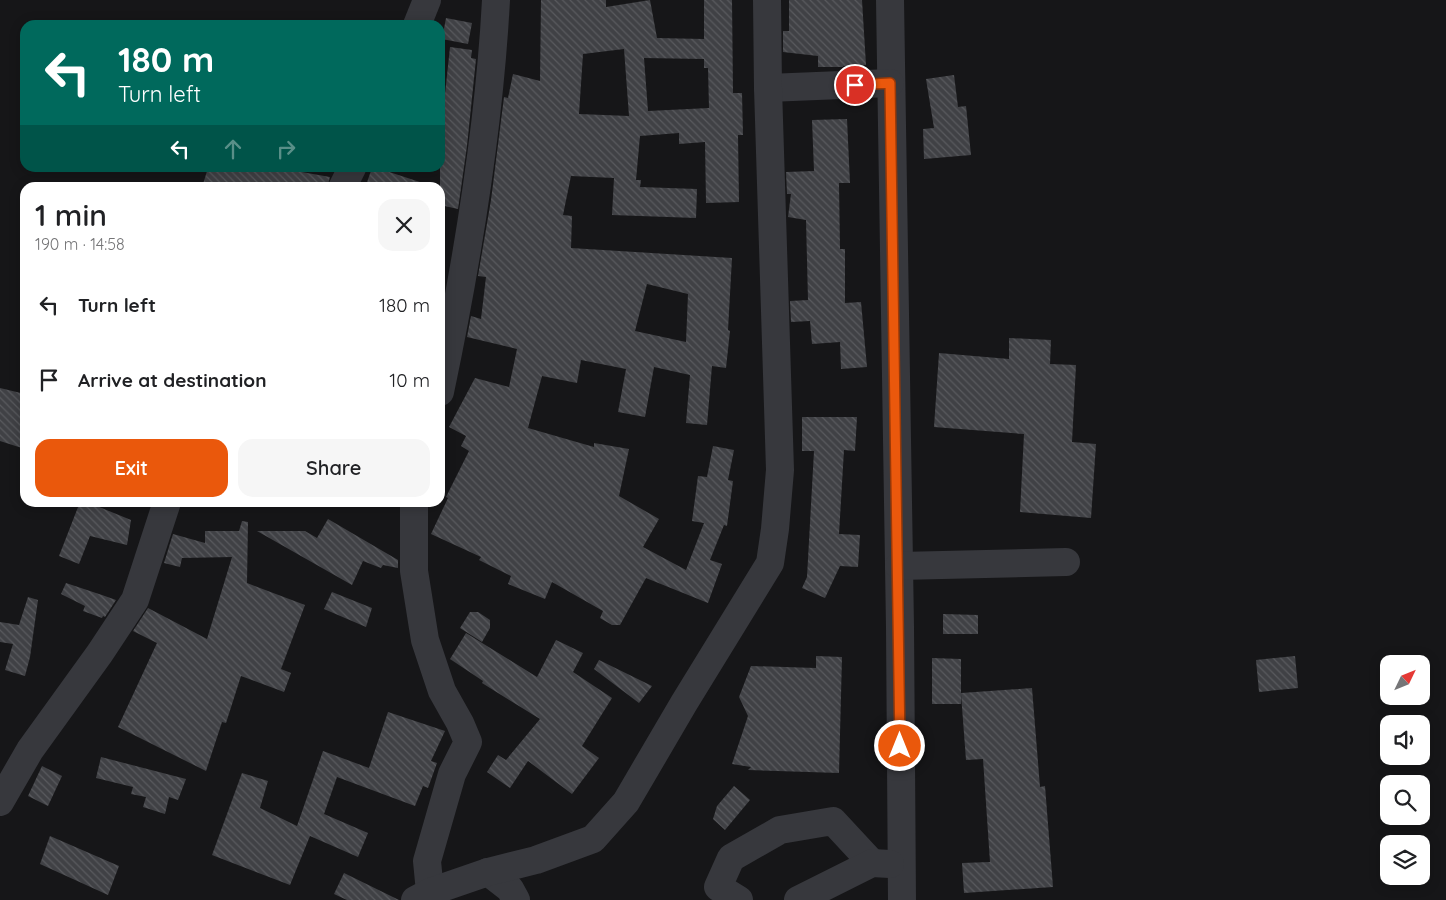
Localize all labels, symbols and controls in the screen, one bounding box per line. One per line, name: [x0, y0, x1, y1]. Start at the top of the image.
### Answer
text: 180 m: [118, 37, 214, 81]
icon: left: [35, 40, 100, 105]
pin: [834, 64, 876, 106]
icon: arrive: [841, 71, 869, 99]
text: Turn left: [118, 80, 201, 108]
icon: left: [166, 135, 194, 163]
icon: ahead: [219, 135, 247, 163]
icon: right: [272, 135, 300, 163]
text: 1 min: [35, 196, 107, 234]
button: close: [378, 199, 430, 251]
text: 190 m · 14:58: [35, 234, 125, 254]
icon: left: [35, 291, 63, 319]
text: Turn left: [78, 293, 156, 317]
text: 180 m: [379, 293, 430, 317]
icon: arrive: [35, 366, 63, 394]
text: Arrive at destination: [78, 368, 267, 392]
text: 10 m: [389, 368, 430, 392]
button: Exit: [35, 439, 228, 497]
button: Share: [238, 439, 430, 497]
north arrow: [1380, 655, 1430, 705]
map controls: [1380, 655, 1430, 885]
button: sound: [1380, 715, 1430, 765]
position arrow: [873, 719, 925, 771]
button: search: [1380, 775, 1430, 825]
button: layers: [1380, 835, 1430, 885]

